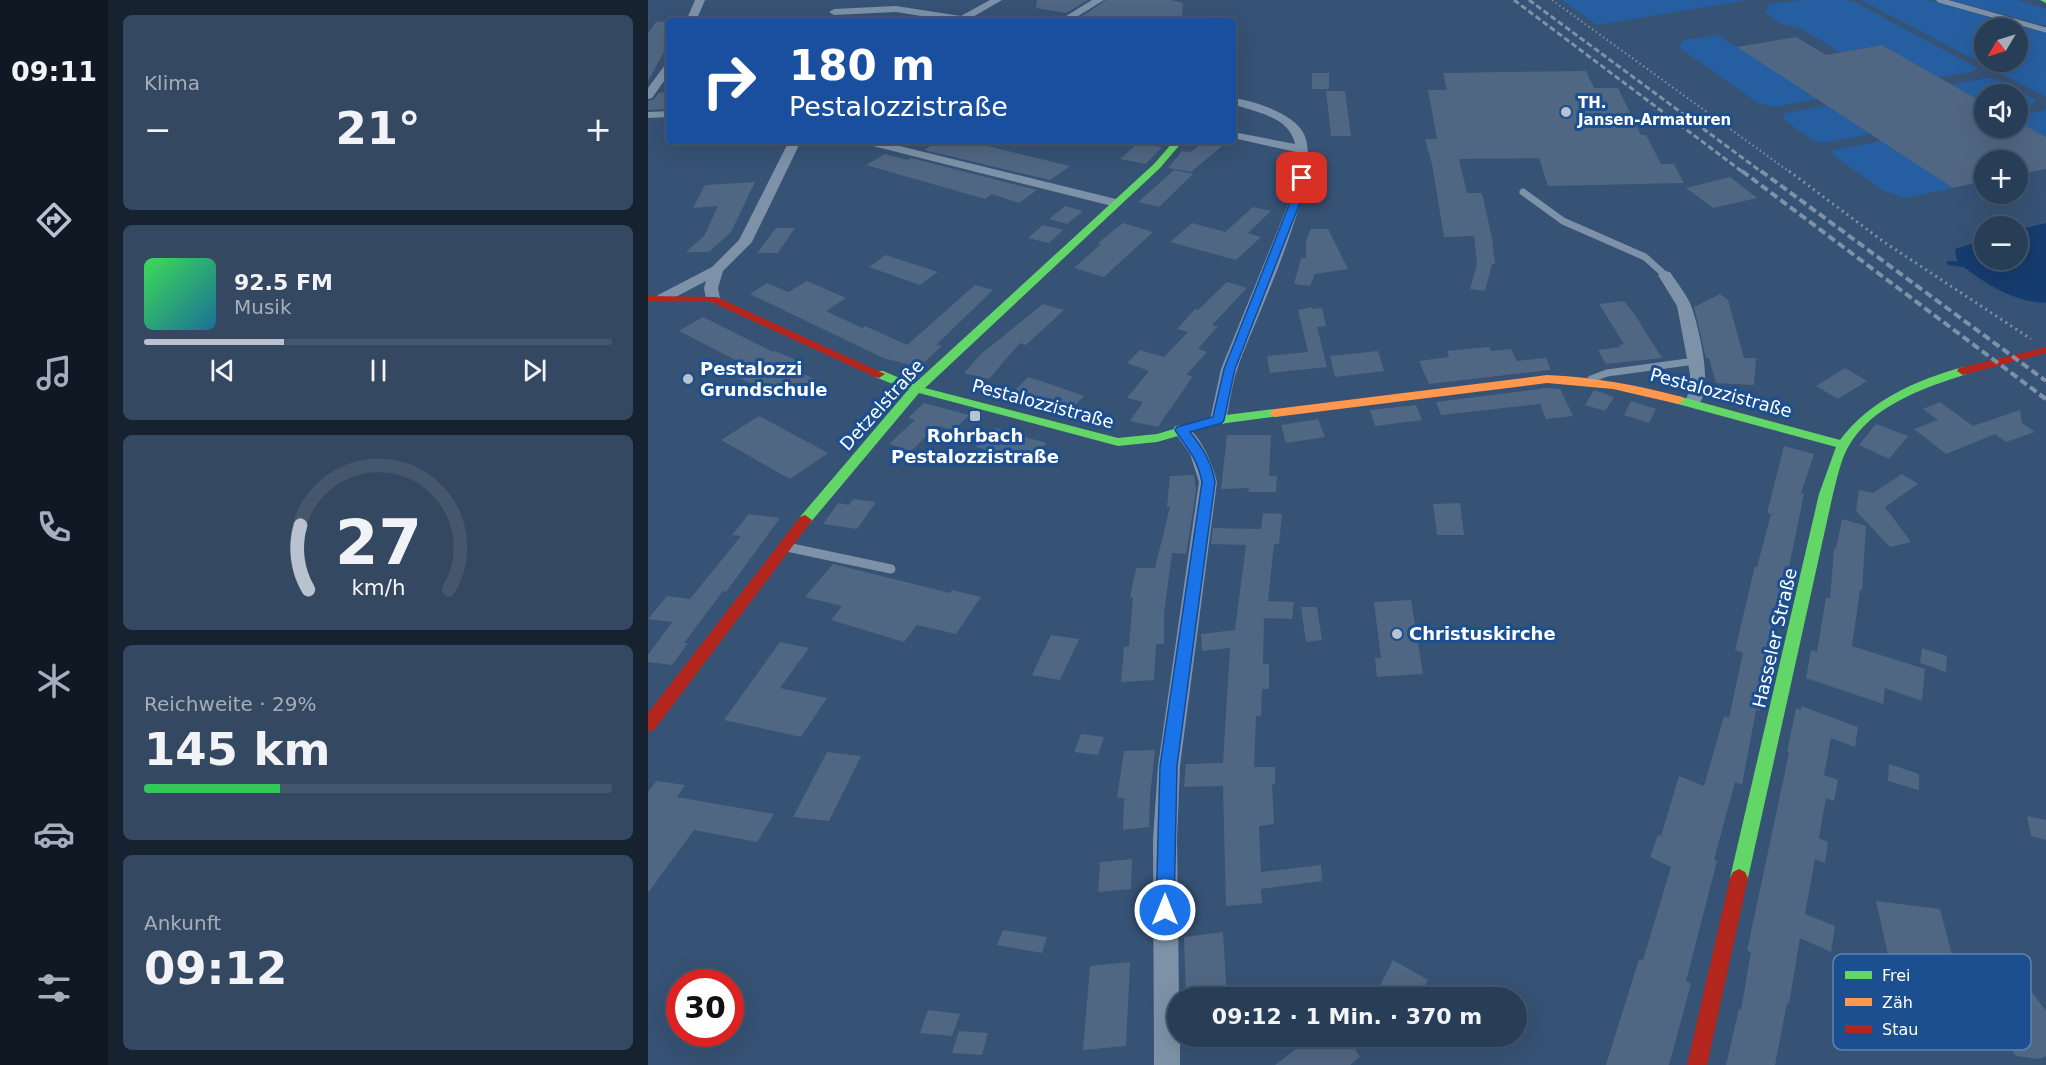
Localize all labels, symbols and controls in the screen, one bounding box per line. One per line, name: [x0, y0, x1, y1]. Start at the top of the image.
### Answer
north arrow: [1974, 18, 2028, 72]
map controls: [1974, 18, 2028, 270]
text: 180 m: [789, 41, 935, 90]
icon: right: [690, 42, 768, 120]
text: 09:11: [11, 56, 97, 87]
text: Klima: [144, 71, 200, 95]
button: sound: [1974, 84, 2028, 138]
text: Pestalozzistraße: [789, 91, 1008, 122]
place label: TH. Jansen-Armaturen: [1577, 94, 1731, 129]
text: 21°: [335, 102, 421, 155]
marker: TH. Jansen-Armaturen: [1559, 105, 1573, 119]
text: −: [144, 110, 172, 149]
text: +: [584, 110, 612, 149]
button: +: [1974, 150, 2028, 204]
pin: [1276, 152, 1327, 203]
icon: arrive: [1285, 161, 1318, 194]
icon: directions: [33, 199, 75, 241]
button: −: [1974, 216, 2028, 270]
text: 92.5 FM: [234, 270, 333, 295]
text: Musik: [234, 295, 292, 319]
icon: music: [33, 352, 75, 394]
icon: previous: [206, 354, 239, 387]
icon: pause: [362, 354, 395, 387]
icon: next: [518, 354, 551, 387]
street label: Detzelstraße: [835, 355, 928, 454]
place label: Pestalozzi Grundschule: [700, 358, 828, 400]
street label: Pestalozzistraße: [1648, 363, 1794, 422]
marker: Pestalozzi Grundschule: [681, 372, 695, 386]
street label: Pestalozzistraße: [970, 374, 1116, 433]
marker: Rohrbach Pestalozzistraße: [968, 409, 982, 423]
place label: Rohrbach Pestalozzistraße: [891, 425, 1059, 467]
icon: phone: [33, 506, 75, 548]
text: 27: [335, 506, 421, 579]
street label: Hasseler Straße: [1748, 566, 1801, 710]
text: km/h: [351, 575, 405, 600]
place label: Christuskirche: [1409, 623, 1556, 644]
marker: Christuskirche: [1390, 627, 1404, 641]
icon: climate: [33, 660, 75, 702]
text: Reichweite · 29%: [144, 692, 316, 716]
text: 145 km: [144, 723, 330, 776]
icon: car: [33, 813, 75, 855]
position arrow: [1133, 878, 1197, 942]
text: Ankunft: [144, 911, 221, 935]
text: 09:12: [144, 942, 287, 995]
legend: [1833, 954, 2031, 1050]
text: Frei: [1882, 966, 1911, 985]
icon: filters: [33, 967, 75, 1009]
speed limit sign: 30: [666, 969, 744, 1047]
text: Zäh: [1882, 993, 1913, 1012]
text: 09:12 · 1 Min. · 370 m: [1212, 1004, 1482, 1029]
text: Stau: [1882, 1020, 1918, 1039]

